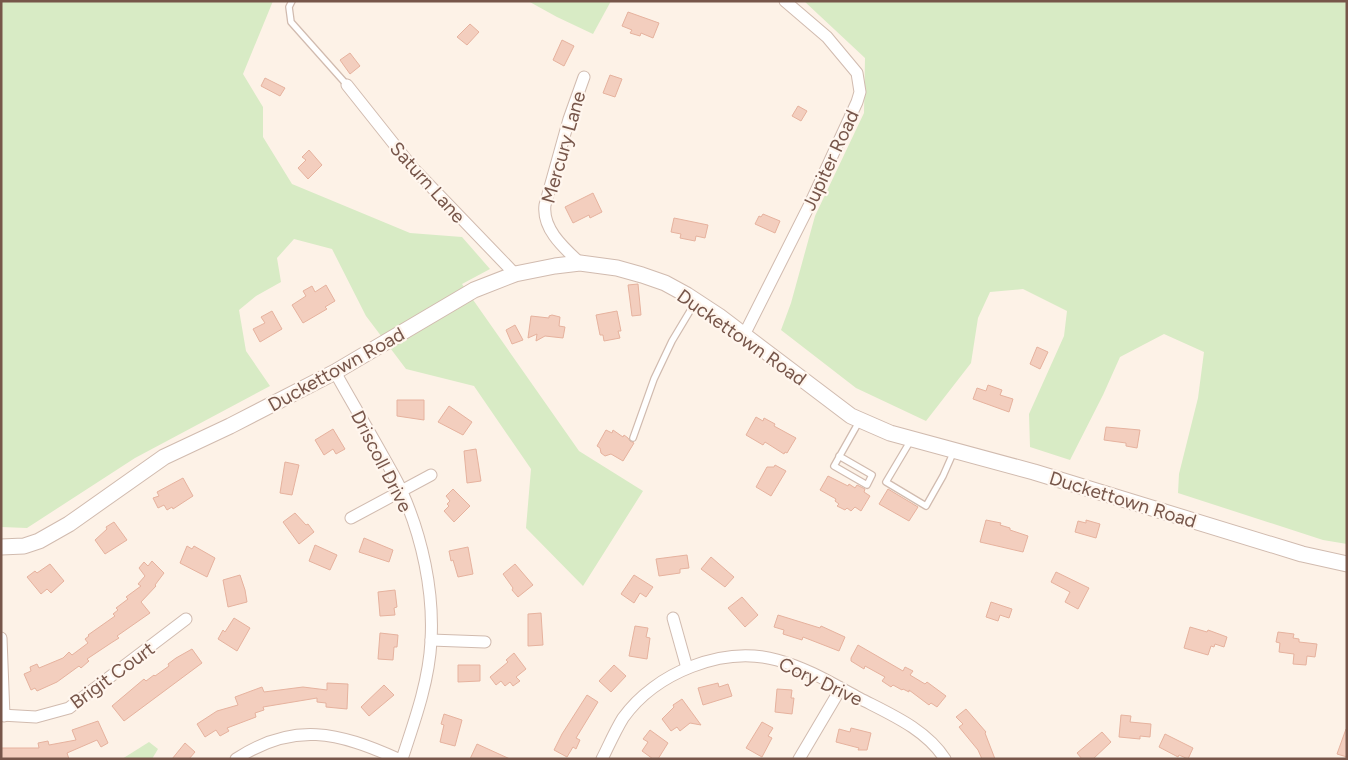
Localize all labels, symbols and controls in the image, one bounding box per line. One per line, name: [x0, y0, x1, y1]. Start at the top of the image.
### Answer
street label: Mercury Lane: [537, 88, 590, 206]
street label: Jupiter Road: [797, 106, 864, 214]
street label: Saturn Lane: [385, 137, 470, 228]
street label: Duckettown Road: [673, 284, 811, 391]
street label: Duckettown Road: [264, 322, 408, 416]
street label: Driscoll Drive: [346, 407, 417, 516]
street label: Duckettown Road: [1047, 466, 1199, 533]
street label: Brigit Court: [66, 637, 159, 714]
street label: Cory Drive: [775, 652, 866, 711]

